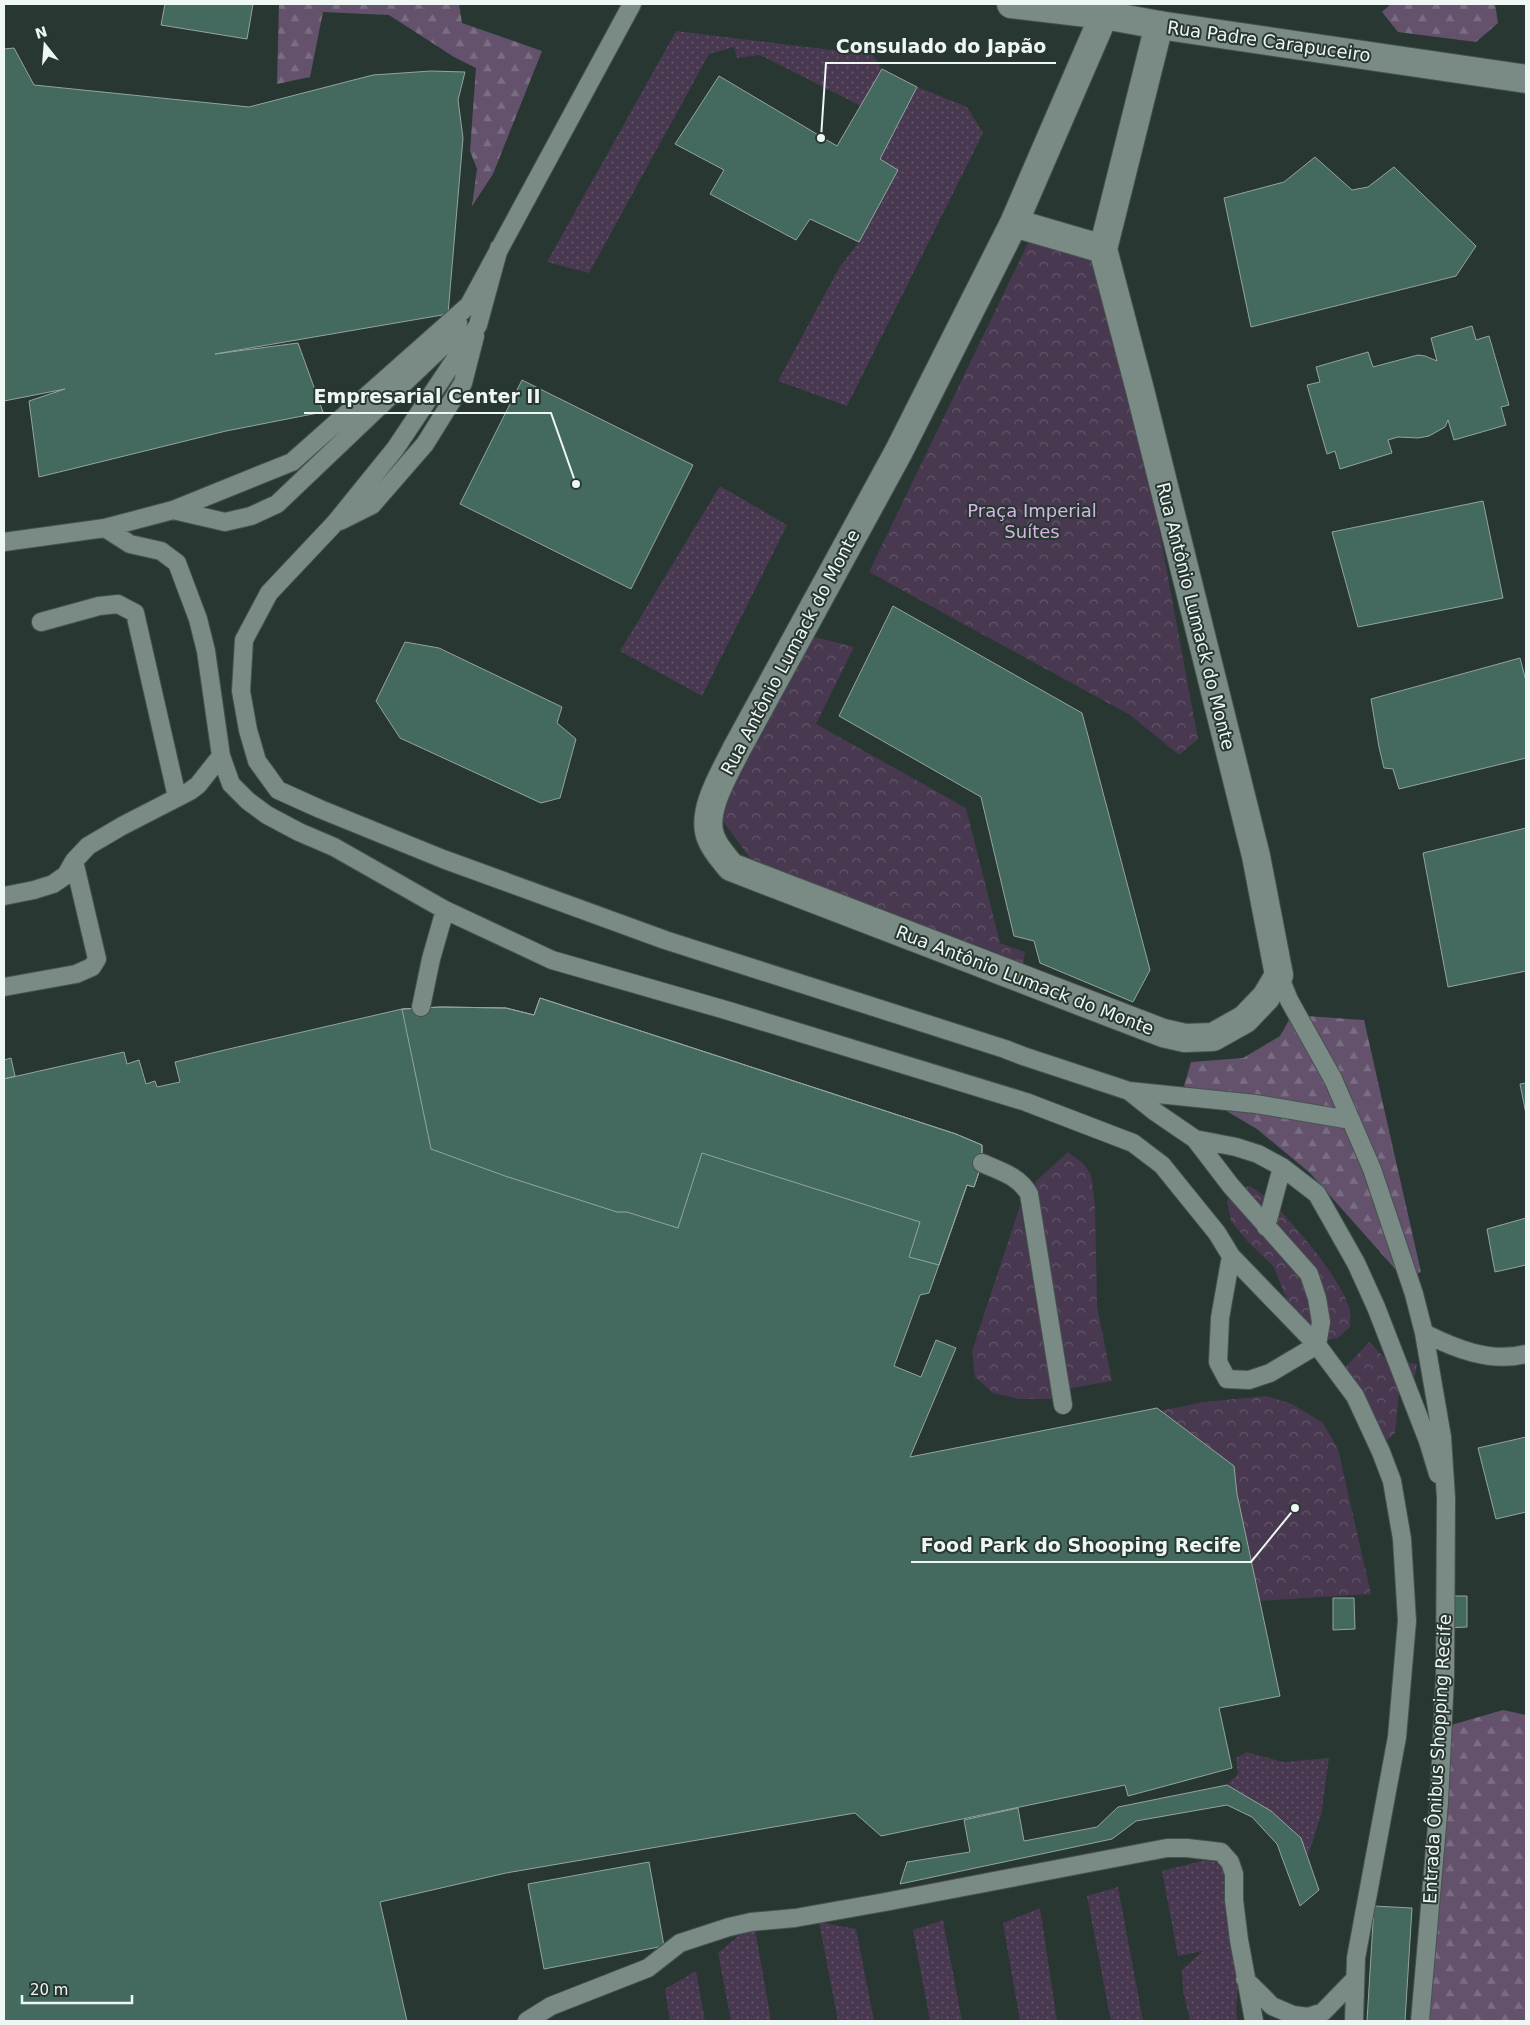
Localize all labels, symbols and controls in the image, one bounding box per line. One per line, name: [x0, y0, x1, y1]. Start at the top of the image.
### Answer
street label: Rua Padre Carapuceiro: [1166, 16, 1372, 66]
north arrow: [20, 20, 70, 70]
text: N: [33, 23, 49, 42]
callout: Consulado do Japão: [826, 29, 1056, 63]
text: Consulado do Japão: [836, 35, 1046, 57]
callout: Empresarial Center II: [304, 379, 551, 413]
text: Empresarial Center II: [313, 385, 541, 407]
street label: Rua Antônio Lumack do Monte: [1153, 480, 1239, 752]
park label: Praça Imperial Suítes: [967, 500, 1097, 542]
street label: Rua Antônio Lumack do Monte: [716, 526, 864, 778]
street label: Rua Antônio Lumack do Monte: [893, 921, 1157, 1039]
callout: Food Park do Shooping Recife: [911, 1528, 1251, 1562]
text: Food Park do Shooping Recife: [921, 1534, 1241, 1556]
street label: Entrada Ônibus Shopping Recife: [1419, 1614, 1455, 1904]
scale bar: [22, 1972, 132, 2004]
text: 20 m: [30, 1981, 68, 1999]

